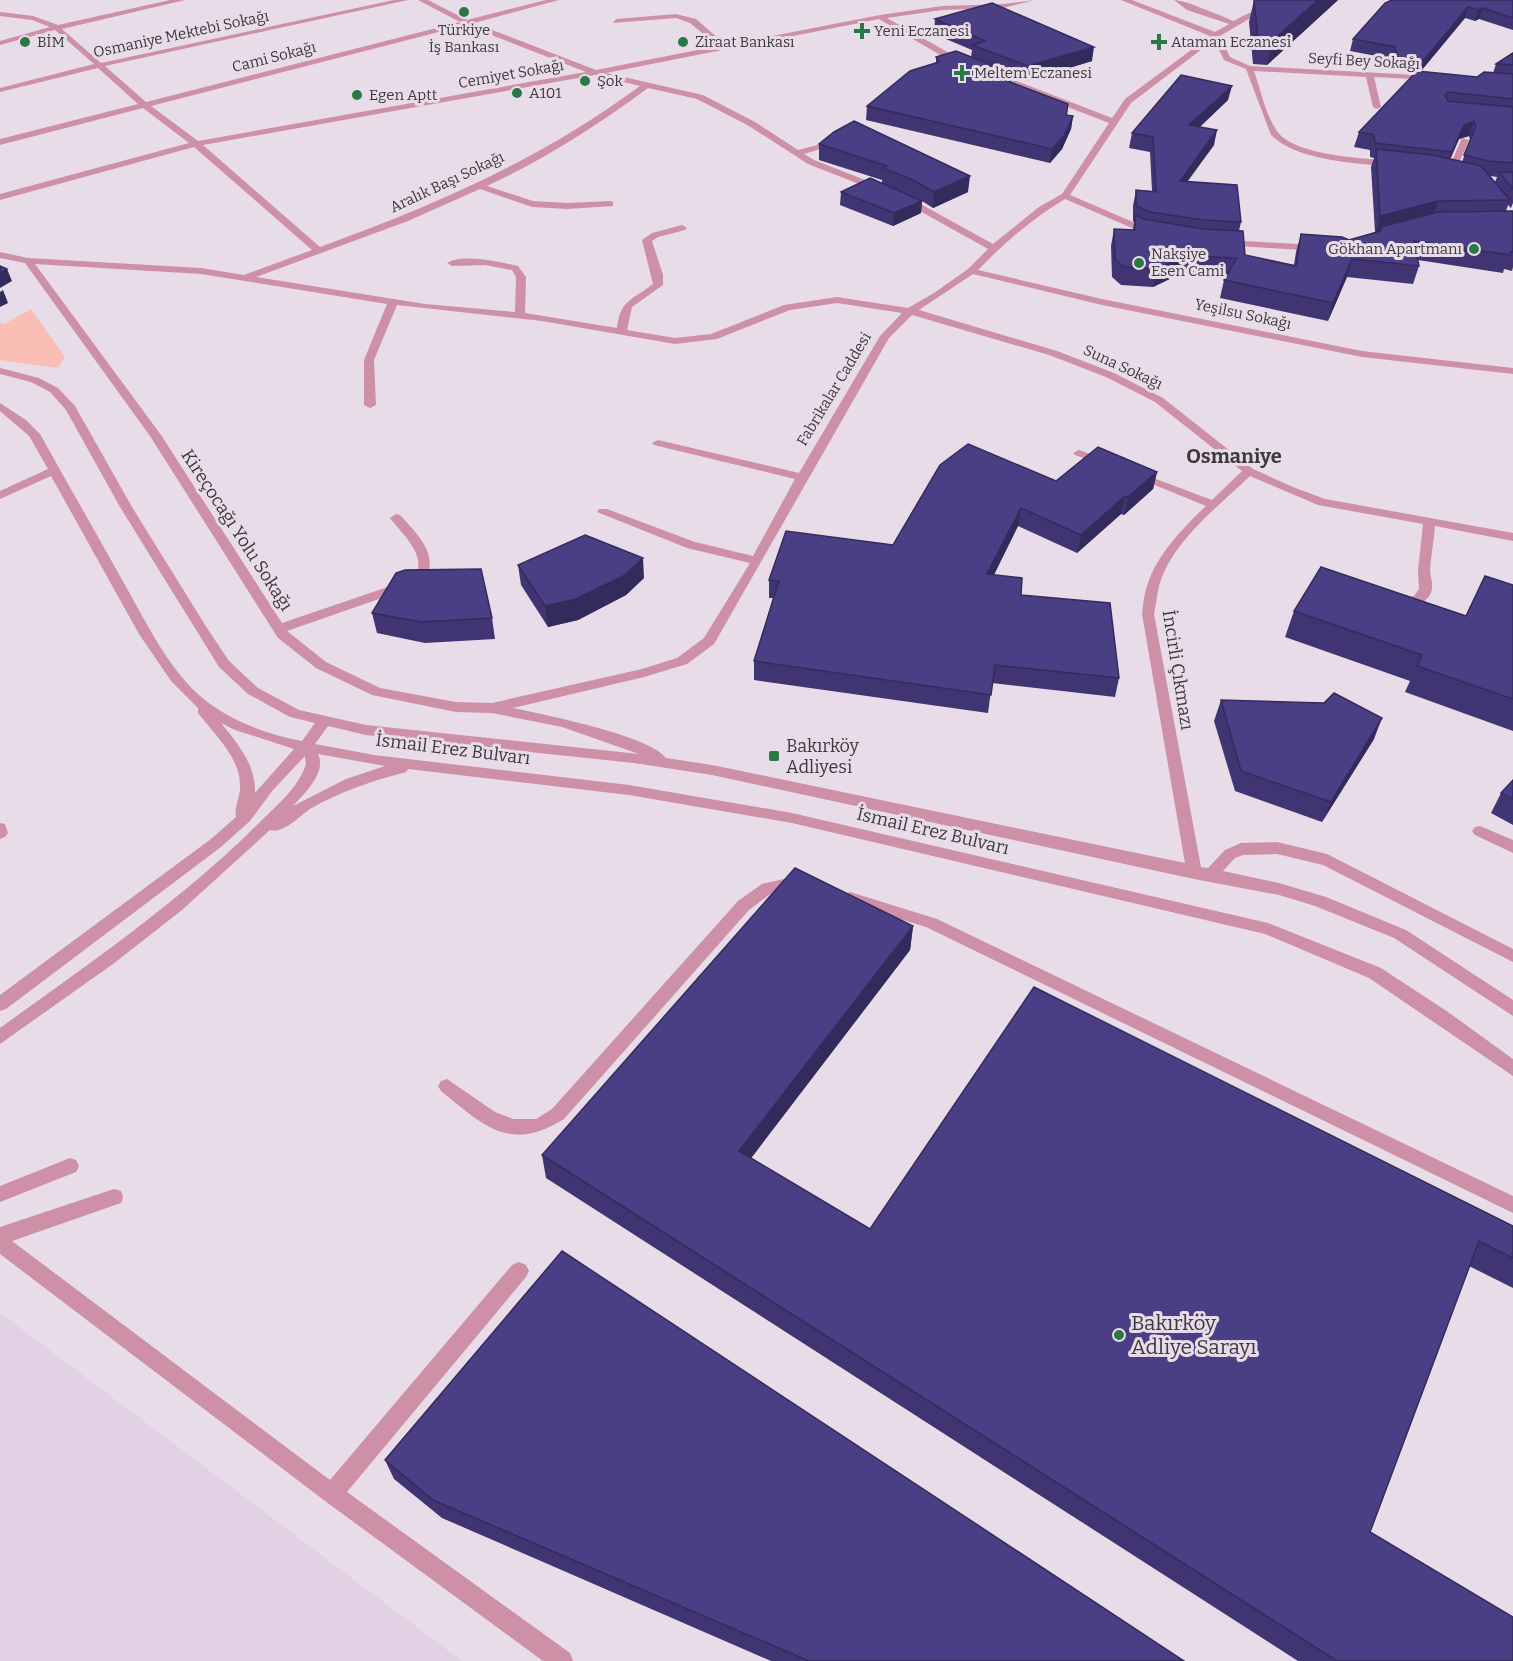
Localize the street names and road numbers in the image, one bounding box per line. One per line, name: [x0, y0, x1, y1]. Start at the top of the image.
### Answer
street label: Osmaniye Mektebi Sokağı: [92, 6, 271, 61]
street label: Cami Sokağı: [230, 38, 318, 76]
street label: Seyfi Bey Sokağı: [1308, 49, 1421, 73]
street label: Cemiyet Sokağı: [457, 56, 566, 92]
street label: Aralık Başı Sokağı: [387, 147, 507, 216]
street label: Yeşilsu Sokağı: [1193, 295, 1294, 333]
street label: Fabrikalar Caddesi: [793, 329, 875, 449]
street label: Suna Sokağı: [1081, 341, 1166, 393]
street label: Kireçocağı Yolu Sokağı: [177, 445, 297, 615]
street label: İncirli Çıkmazı: [1158, 608, 1198, 732]
street label: İsmail Erez Bulvarı: [374, 729, 532, 769]
street label: İsmail Erez Bulvarı: [855, 803, 1011, 859]

